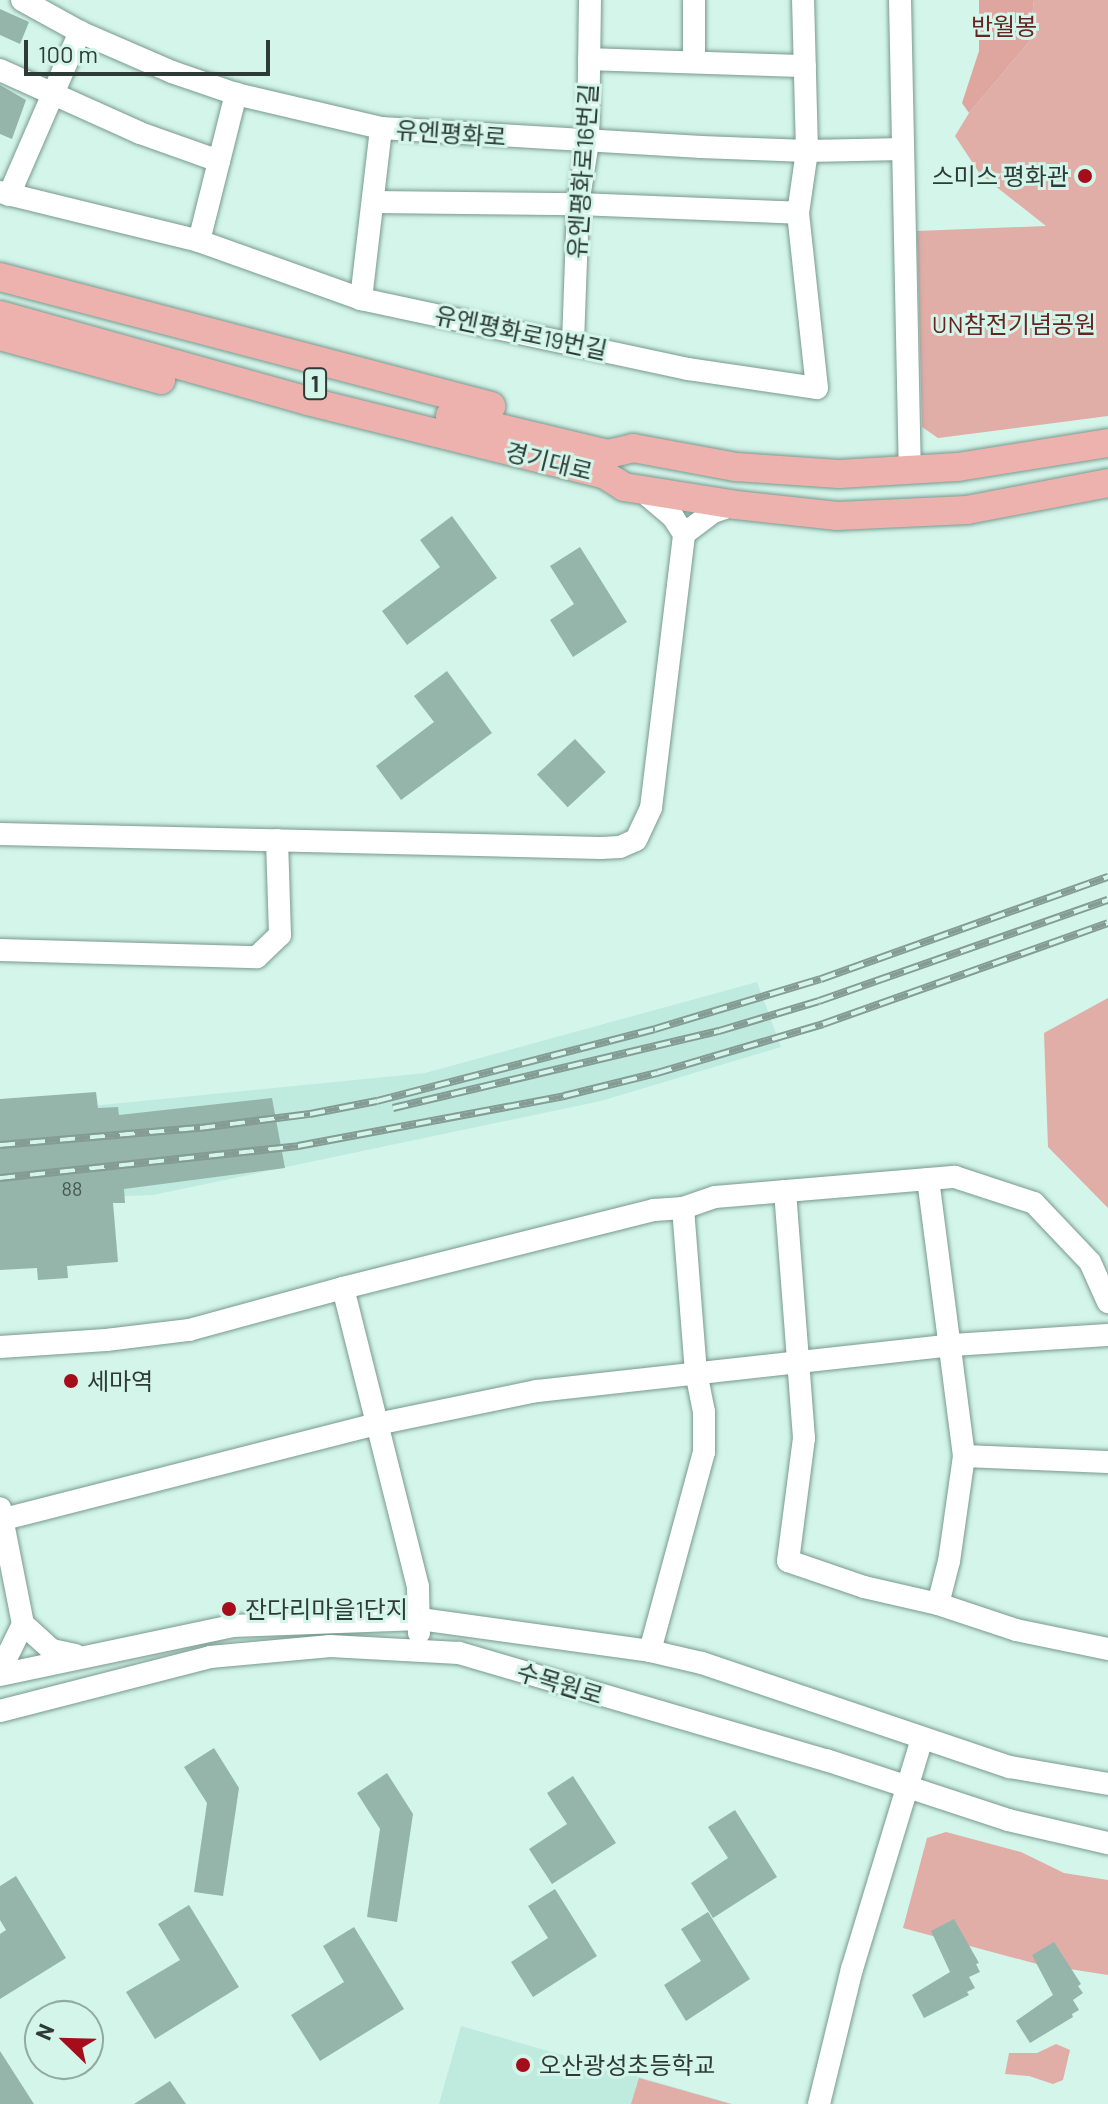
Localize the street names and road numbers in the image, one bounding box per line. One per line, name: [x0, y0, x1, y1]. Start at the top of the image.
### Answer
street label: 유엔평화로16번길: [562, 83, 602, 259]
street label: 유엔평화로: [395, 115, 507, 151]
street label: 유엔평화로19번길: [432, 300, 610, 364]
road number: 1: [303, 366, 327, 402]
street label: 경기대로: [503, 436, 595, 486]
street label: 수목원로: [514, 1656, 606, 1710]

